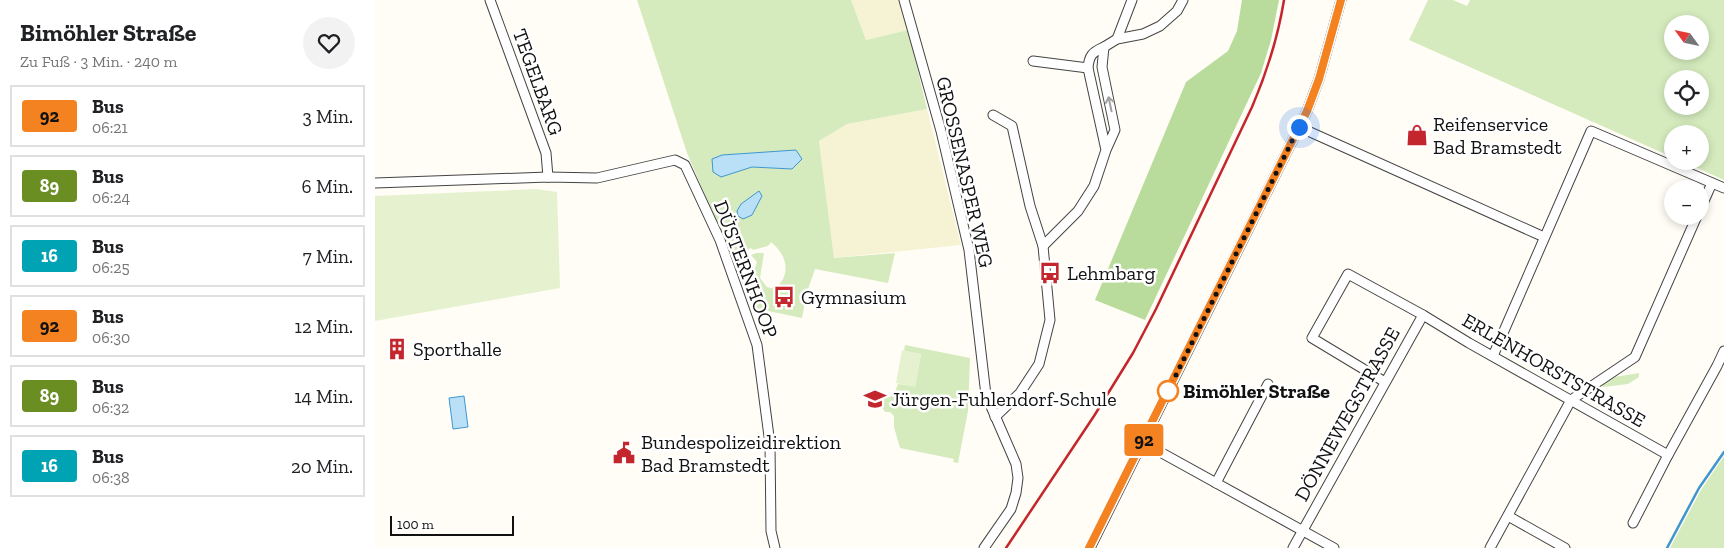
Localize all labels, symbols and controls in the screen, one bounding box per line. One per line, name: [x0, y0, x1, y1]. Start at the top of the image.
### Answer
north arrow: [1664, 15, 1709, 60]
map controls: [1664, 15, 1709, 225]
button: heart: [303, 17, 355, 69]
text: Bimöhler Straße: [20, 18, 196, 47]
street label: TEGELBARG: [508, 26, 568, 139]
text: Zu Fuß · 3 Min. · 240 m: [20, 52, 177, 71]
button: locate: [1664, 70, 1709, 115]
street label: GROSSENASPER WEG: [931, 74, 999, 270]
text: Bus: [92, 95, 124, 118]
one-way arrow: [1105, 96, 1114, 112]
text: 92: [40, 105, 59, 127]
text: 3 Min.: [302, 105, 353, 128]
place label: Reifenservice Bad Bramstedt: [1433, 112, 1562, 159]
your location: [1287, 115, 1312, 140]
text: 06:21: [92, 118, 128, 137]
shop icon: Reifenservice Bad Bramstedt: [1404, 122, 1430, 148]
button: +: [1664, 125, 1709, 170]
text: Bus: [92, 165, 124, 188]
text: 89: [40, 175, 59, 197]
text: 6 Min.: [302, 175, 353, 198]
button: −: [1664, 180, 1709, 225]
text: 06:24: [92, 188, 130, 207]
street label: DÜSTERNHOOP: [709, 197, 783, 341]
text: Bus: [92, 235, 124, 258]
text: 16: [41, 245, 58, 267]
text: 7 Min.: [303, 245, 353, 268]
text: 06:25: [92, 258, 130, 277]
bus stop icon: Lehmbarg: [1037, 260, 1063, 286]
place label: Lehmbarg: [1067, 261, 1155, 285]
bus stop icon: Gymnasium: [771, 284, 797, 310]
place label: Gymnasium: [801, 285, 907, 309]
text: Bus: [92, 305, 124, 328]
street label: ERLENHORSTSTRASSE: [1458, 308, 1650, 432]
text: 92: [40, 315, 59, 337]
text: 12 Min.: [295, 315, 353, 338]
street label: DÖNNEWEGSTRASSE: [1289, 323, 1405, 505]
text: 06:30: [92, 328, 130, 347]
building icon: Sporthalle: [384, 336, 410, 362]
place label: Sporthalle: [413, 337, 502, 361]
text: Bus: [92, 375, 124, 398]
place label: Bimöhler Straße: [1183, 379, 1330, 403]
marker: Bimöhler Straße: [1157, 380, 1179, 402]
text: 89: [40, 385, 59, 407]
text: 14 Min.: [294, 385, 353, 408]
school or university icon: Jürgen-Fuhlendorf-Schule: [862, 386, 888, 412]
place label: Jürgen-Fuhlendorf-Schule: [891, 387, 1117, 411]
text: 06:32: [92, 398, 129, 417]
line badge: 92: [1121, 424, 1167, 456]
text: 92: [1134, 429, 1154, 451]
place label: Bundespolizeidirektion Bad Bramstedt: [641, 430, 841, 477]
public building icon: Bundespolizeidirektion Bad Bramstedt: [611, 440, 637, 466]
text: Bus: [92, 445, 124, 468]
text: 16: [41, 455, 58, 477]
text: 20 Min.: [291, 455, 353, 478]
text: 06:38: [92, 468, 130, 487]
scale bar: [390, 513, 514, 536]
text: 100 m: [397, 516, 434, 533]

